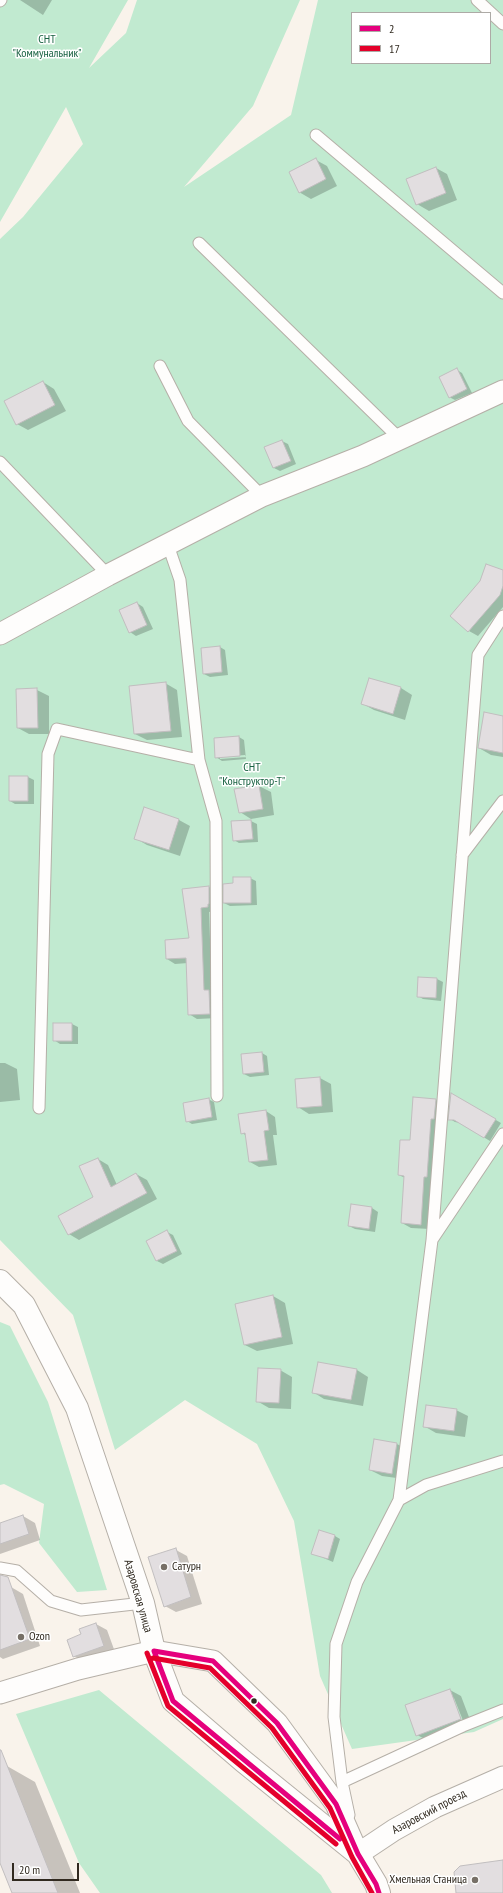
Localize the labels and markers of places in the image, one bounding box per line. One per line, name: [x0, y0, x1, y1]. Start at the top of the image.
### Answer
place label: Сатурн: [172, 1560, 201, 1574]
marker: Сатурн: [159, 1562, 169, 1572]
place label: Ozon: [29, 1630, 50, 1644]
marker: Ozon: [16, 1632, 26, 1642]
unlabelled marker: [249, 1696, 259, 1706]
place label: Хмельная Станица: [389, 1873, 467, 1887]
marker: Хмельная Станица: [470, 1875, 480, 1885]

